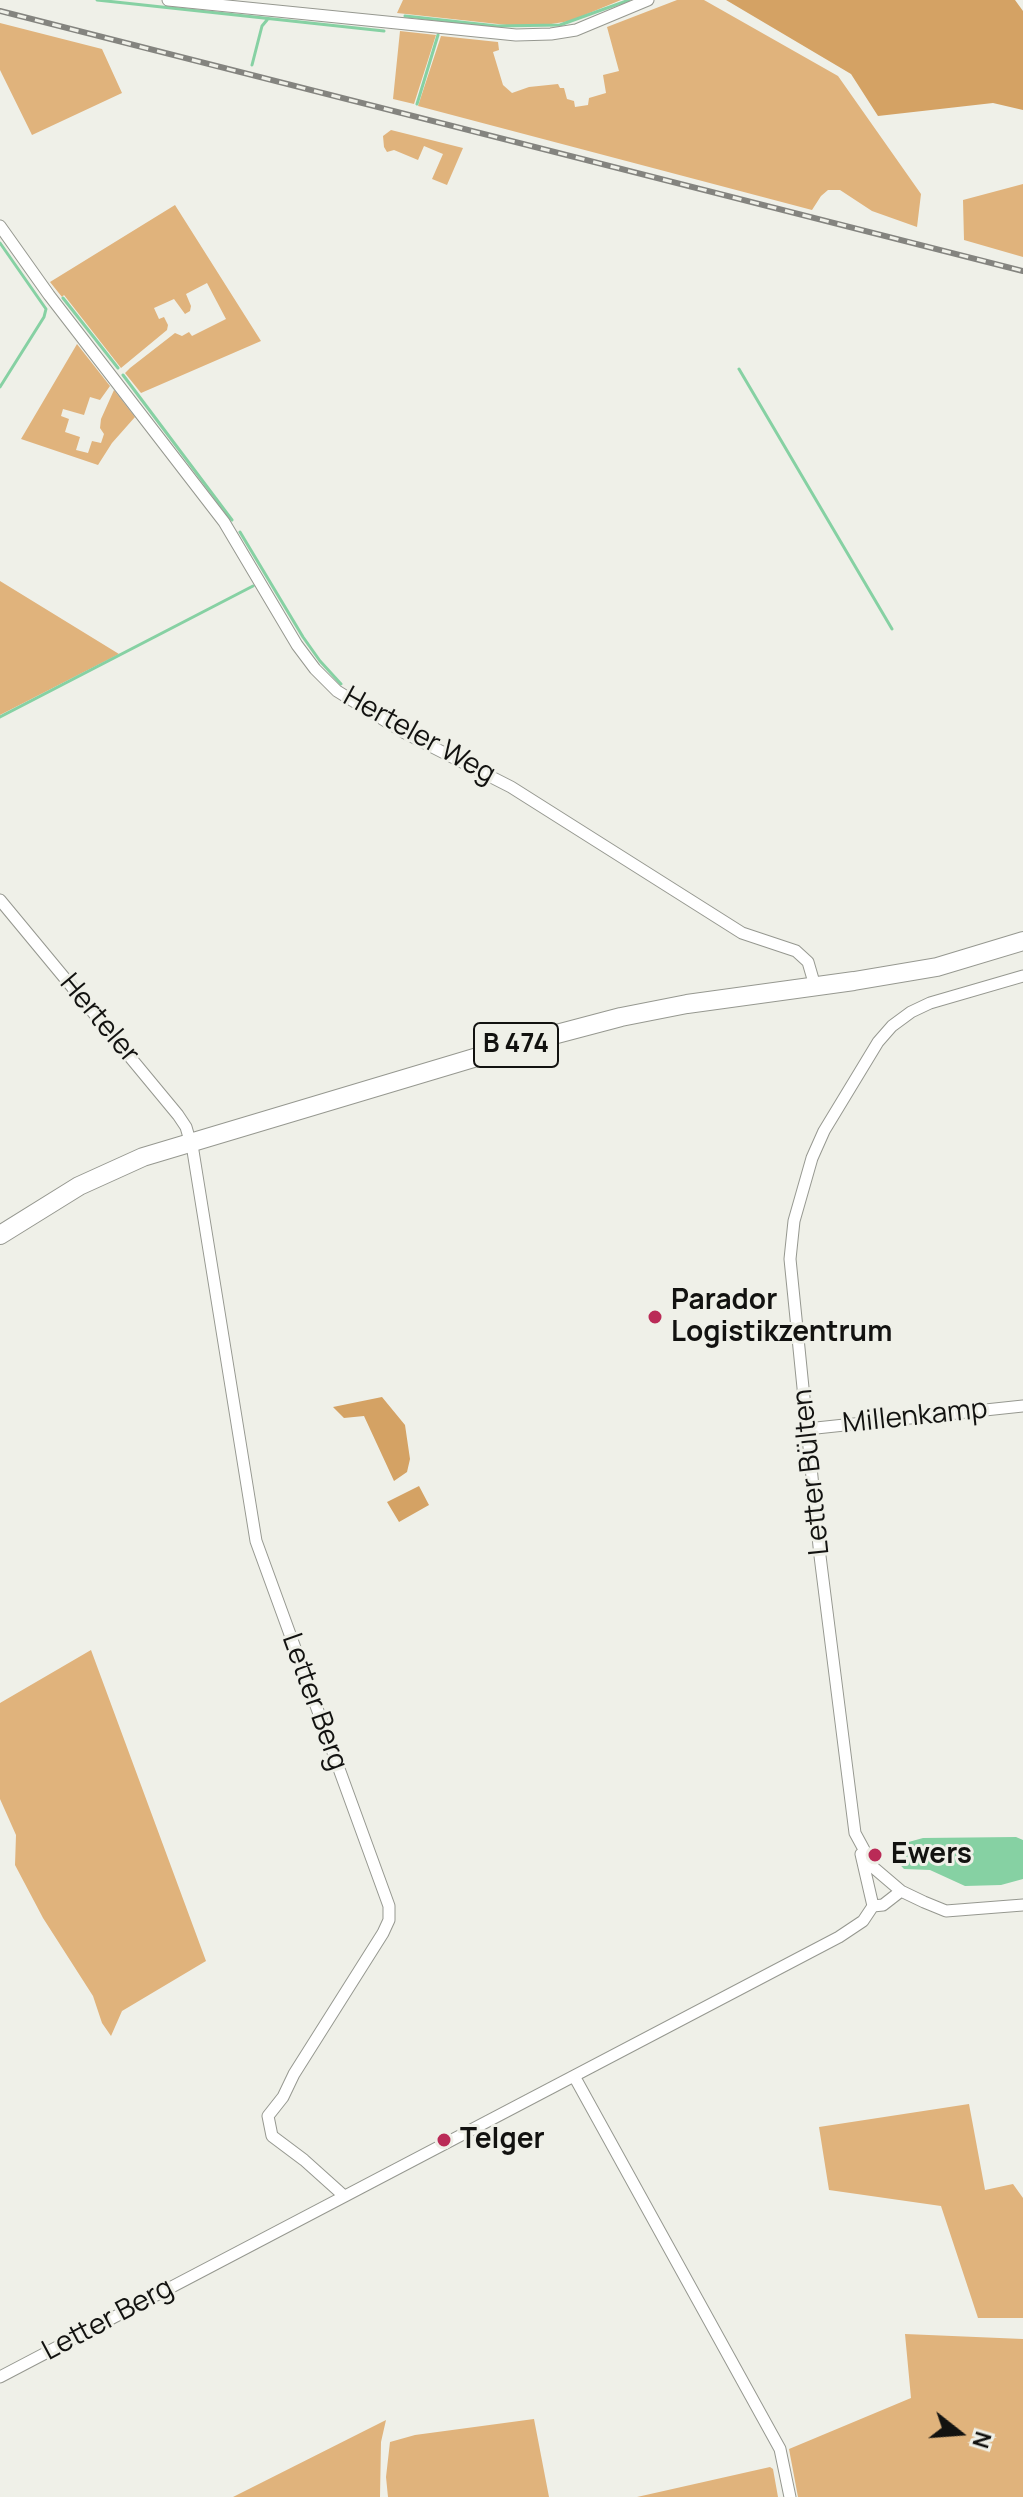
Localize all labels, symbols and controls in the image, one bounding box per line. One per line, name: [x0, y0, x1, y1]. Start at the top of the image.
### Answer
street label: Herteler Weg: [337, 680, 501, 792]
street label: Herteler: [52, 968, 146, 1070]
road number: B 474: [474, 1023, 558, 1067]
place label: Parador Logistikzentrum: [671, 1284, 892, 1350]
marker: Parador Logistikzentrum: [646, 1308, 664, 1326]
street label: Letter Bülten: [787, 1387, 837, 1557]
street label: Millenkamp: [841, 1393, 989, 1441]
street label: Letter Berg: [274, 1629, 354, 1775]
place label: Ewers: [891, 1838, 972, 1872]
marker: Ewers: [866, 1846, 884, 1864]
place label: Telger: [460, 2123, 545, 2157]
marker: Telger: [435, 2131, 453, 2149]
street label: Letter Berg: [37, 2272, 179, 2368]
north arrow: [919, 2393, 999, 2473]
text: N: [965, 2428, 999, 2452]

